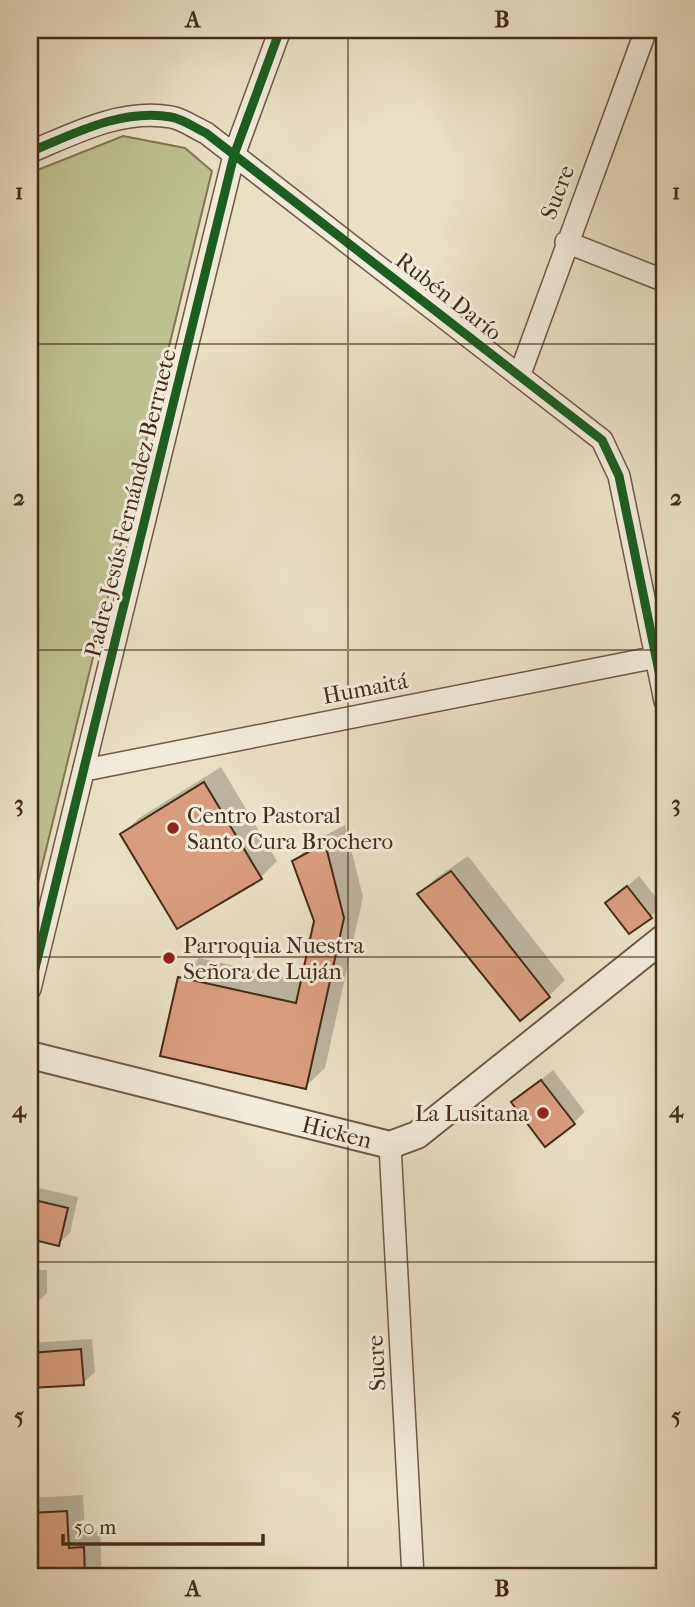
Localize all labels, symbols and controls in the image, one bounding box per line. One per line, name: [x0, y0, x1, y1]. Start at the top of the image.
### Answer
text: A: [184, 6, 202, 33]
text: B: [495, 6, 510, 33]
street label: Sucre: [535, 161, 580, 223]
text: 1: [15, 178, 23, 205]
text: 1: [672, 178, 680, 205]
street label: Rubén Darío: [390, 247, 507, 346]
street label: Padre Jesús Fernández Berruete: [79, 346, 182, 660]
text: 2: [13, 484, 25, 511]
text: 2: [670, 484, 682, 511]
street label: Humaitá: [320, 667, 410, 710]
text: 3: [14, 790, 24, 817]
text: 3: [671, 790, 681, 817]
place label: Centro Pastoral Santo Cura Brochero: [187, 802, 393, 855]
marker: Centro Pastoral Santo Cura Brochero: [165, 820, 181, 836]
place label: Parroquia Nuestra Señora de Luján: [183, 932, 364, 985]
marker: Parroquia Nuestra Señora de Luján: [161, 950, 177, 966]
text: 4: [11, 1096, 27, 1123]
text: 4: [668, 1096, 684, 1123]
place label: La Lusitana: [415, 1100, 529, 1127]
marker: La Lusitana: [535, 1105, 551, 1121]
street label: Hicken: [299, 1111, 375, 1154]
street label: Sucre: [362, 1334, 391, 1392]
text: 5: [14, 1402, 24, 1429]
text: 5: [671, 1402, 681, 1429]
scale bar: [63, 1502, 262, 1546]
text: 50 m: [74, 1515, 117, 1539]
text: A: [184, 1575, 202, 1602]
text: B: [495, 1575, 510, 1602]

